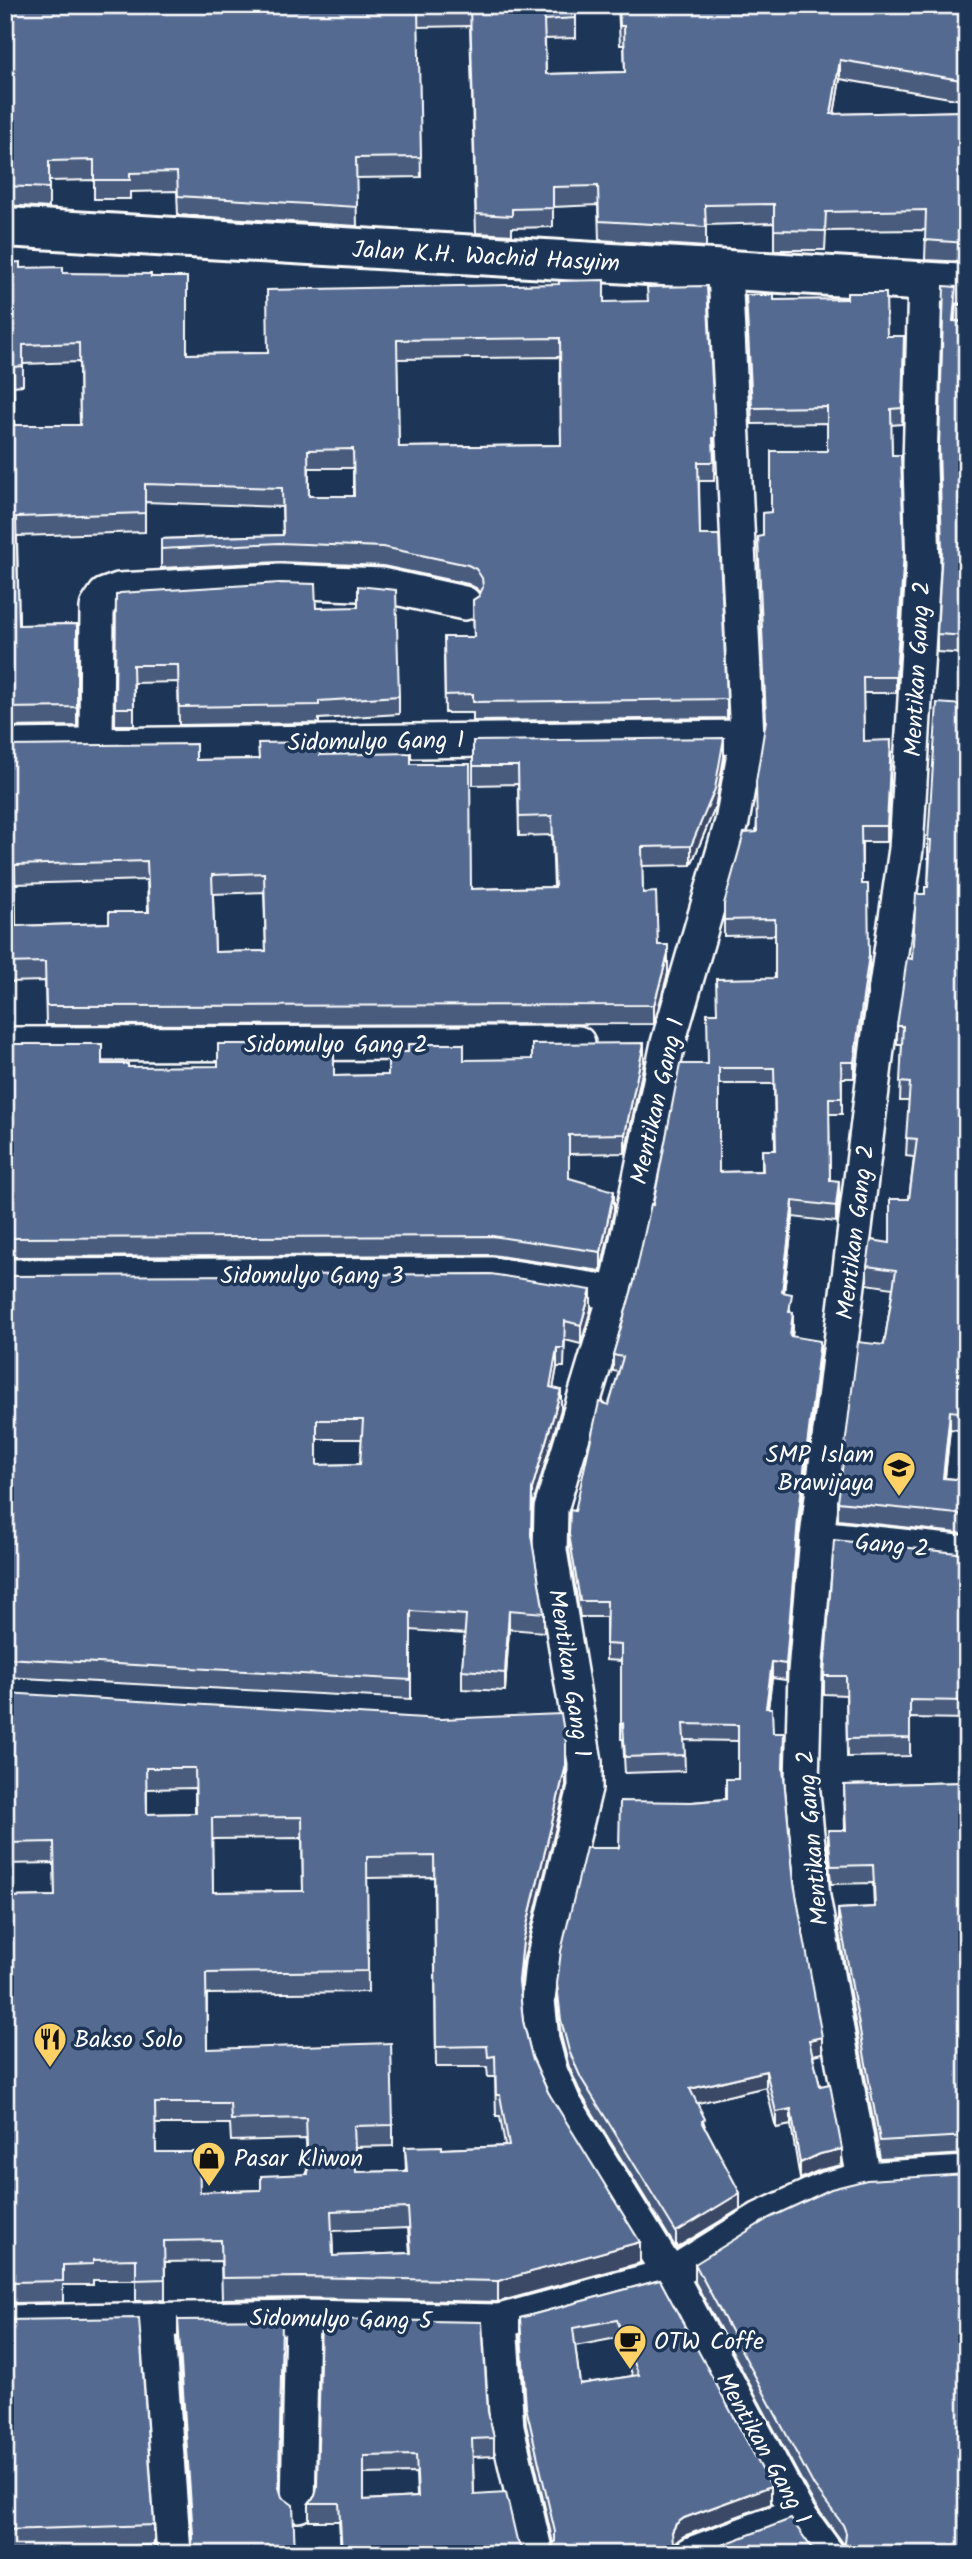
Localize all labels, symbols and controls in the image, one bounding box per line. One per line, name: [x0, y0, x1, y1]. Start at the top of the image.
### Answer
street label: Jalan K.H. Wachid Hasyim: [351, 231, 621, 284]
street label: Mentikan Gang 2: [894, 580, 943, 758]
street label: Sidomulyo Gang 1: [287, 721, 465, 764]
street label: Mentikan Gang 1: [620, 1014, 697, 1188]
street label: Sidomulyo Gang 2: [244, 1026, 428, 1065]
street label: Mentikan Gang 2: [826, 1142, 887, 1322]
street label: Sidomulyo Gang 3: [220, 1257, 404, 1296]
place label: SMP Islam Brawijaya: [766, 1436, 874, 1503]
school or university icon: SMP Islam Brawijaya: [880, 1449, 918, 1498]
street label: Gang 2: [853, 1523, 931, 1570]
street label: Mentikan Gang 1: [536, 1586, 601, 1760]
street label: Mentikan Gang 2: [786, 1748, 841, 1927]
restaurant icon: Bakso Solo: [31, 2020, 69, 2069]
place label: Bakso Solo: [74, 2021, 183, 2060]
shop icon: Pasar Kliwon: [190, 2139, 228, 2188]
place label: Pasar Kliwon: [234, 2140, 363, 2179]
street label: Sidomulyo Gang 5: [250, 2299, 435, 2342]
cafe icon: OTW Coffe: [611, 2322, 649, 2371]
place label: OTW Coffe: [654, 2323, 764, 2362]
street label: Mentikan Gang 1: [704, 2365, 821, 2532]

